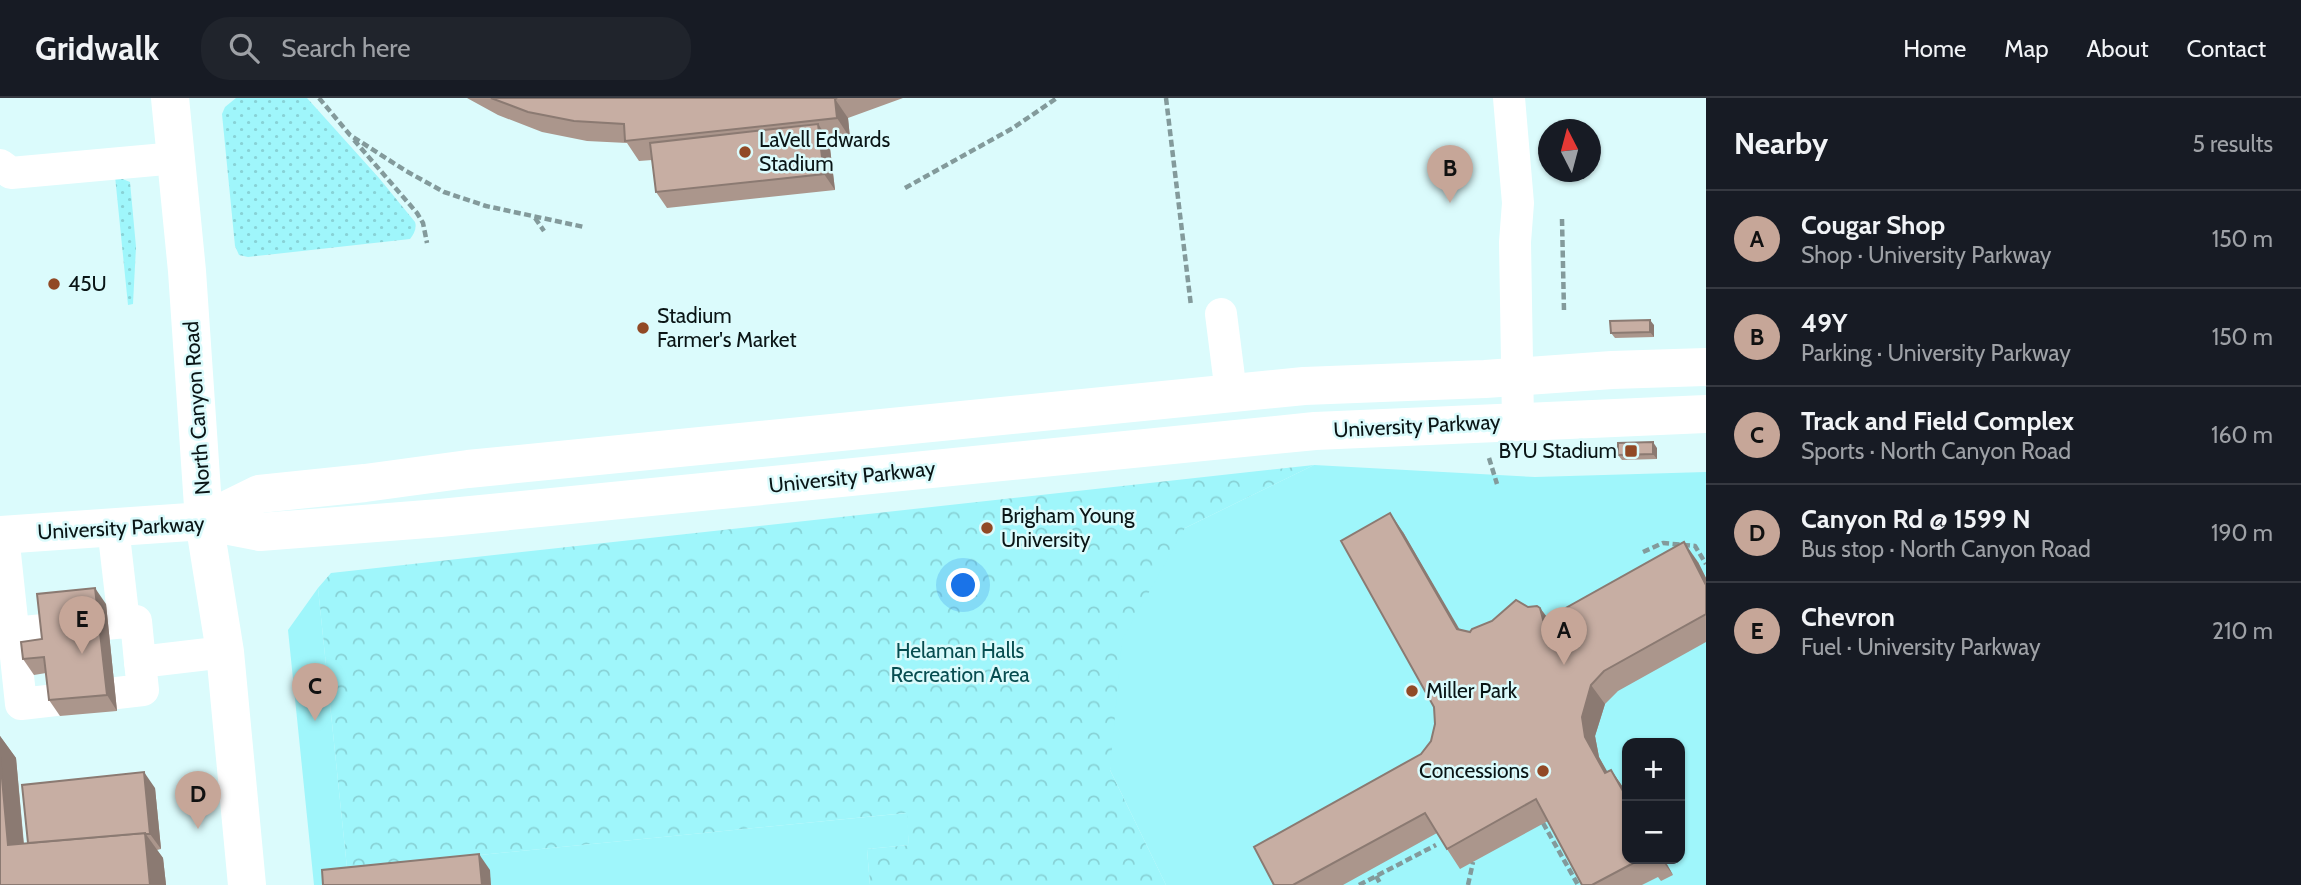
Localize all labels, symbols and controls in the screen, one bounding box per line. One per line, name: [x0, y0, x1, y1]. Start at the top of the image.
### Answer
search box: [201, 17, 691, 80]
text: Gridwalk: [35, 28, 159, 68]
icon: search: [225, 29, 263, 67]
text: Search here: [281, 32, 410, 64]
text: Home: [1903, 34, 1966, 63]
text: Map: [2004, 34, 2049, 63]
text: About: [2087, 34, 2149, 63]
text: Contact: [2187, 34, 2266, 63]
north arrow: [1538, 119, 1601, 182]
text: Nearby: [1734, 125, 1828, 162]
place label: LaVell Edwards Stadium: [759, 127, 890, 176]
text: 5 results: [2192, 130, 2273, 158]
marker: LaVell Edwards Stadium: [737, 144, 753, 160]
pin: B: [1427, 145, 1473, 203]
text: Cougar Shop: [1801, 209, 1945, 241]
text: A: [1750, 225, 1764, 253]
text: 150 m: [2212, 225, 2273, 253]
text: Shop · University Parkway: [1801, 241, 2051, 269]
place label: 45U: [68, 271, 107, 296]
marker: 45U: [46, 276, 62, 292]
place label: Stadium Farmer's Market: [657, 303, 797, 352]
text: 49Y: [1801, 307, 1847, 339]
street label: North Canyon Road: [178, 320, 215, 496]
marker: Stadium Farmer's Market: [635, 320, 651, 336]
text: B: [1750, 323, 1764, 351]
text: 150 m: [2212, 323, 2273, 351]
text: Parking · University Parkway: [1801, 339, 2071, 367]
text: Track and Field Complex: [1801, 405, 2074, 437]
street label: University Parkway: [1333, 409, 1502, 442]
text: C: [1750, 421, 1764, 449]
text: 160 m: [2211, 421, 2273, 449]
text: Sports · North Canyon Road: [1801, 437, 2071, 465]
place label: BYU Stadium: [1499, 438, 1617, 463]
marker: BYU Stadium: [1623, 443, 1639, 459]
street label: University Parkway: [767, 455, 937, 498]
place label: Brigham Young University: [1001, 503, 1135, 552]
text: Canyon Rd @ 1599 N: [1801, 503, 2031, 535]
street label: University Parkway: [37, 511, 206, 544]
text: D: [1749, 519, 1765, 547]
text: 190 m: [2211, 519, 2273, 547]
marker: Brigham Young University: [979, 520, 995, 536]
text: Bus stop · North Canyon Road: [1801, 535, 2091, 563]
your location: [946, 568, 980, 602]
pin: E: [59, 596, 105, 654]
text: Chevron: [1801, 601, 1895, 633]
pin: A: [1541, 607, 1587, 665]
text: E: [1750, 617, 1764, 645]
text: 210 m: [2212, 617, 2273, 645]
text: Fuel · University Parkway: [1801, 633, 2041, 661]
park label: Helaman Halls Recreation Area: [890, 638, 1030, 687]
pin: C: [292, 663, 338, 721]
place label: Miller Park: [1426, 678, 1518, 703]
marker: Miller Park: [1404, 683, 1420, 699]
map controls: [1622, 738, 1685, 864]
button: +: [1622, 738, 1685, 801]
place label: Concessions: [1419, 758, 1529, 783]
marker: Concessions: [1535, 763, 1551, 779]
pin: D: [175, 771, 221, 829]
button: −: [1622, 801, 1685, 864]

